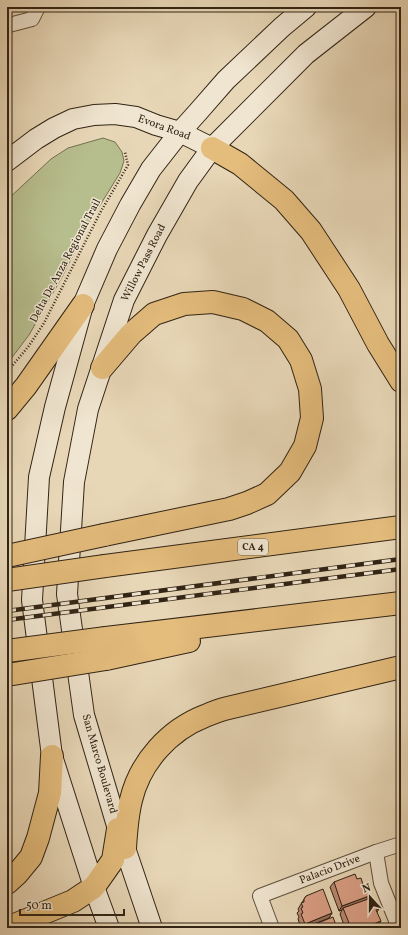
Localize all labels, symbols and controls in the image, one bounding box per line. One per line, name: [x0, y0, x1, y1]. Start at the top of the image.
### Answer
street label: Evora Road: [135, 111, 193, 145]
street label: Delta De Anza Regional Trail: [27, 196, 105, 326]
street label: Willow Pass Road: [118, 222, 170, 304]
road number: CA 4: [238, 539, 268, 555]
street label: San Marco Boulevard: [78, 712, 120, 816]
street label: Palacio Drive: [298, 852, 362, 888]
north arrow: [350, 877, 390, 917]
text: N: [361, 881, 373, 897]
scale bar: [20, 891, 124, 917]
text: 50 m: [26, 898, 52, 914]

